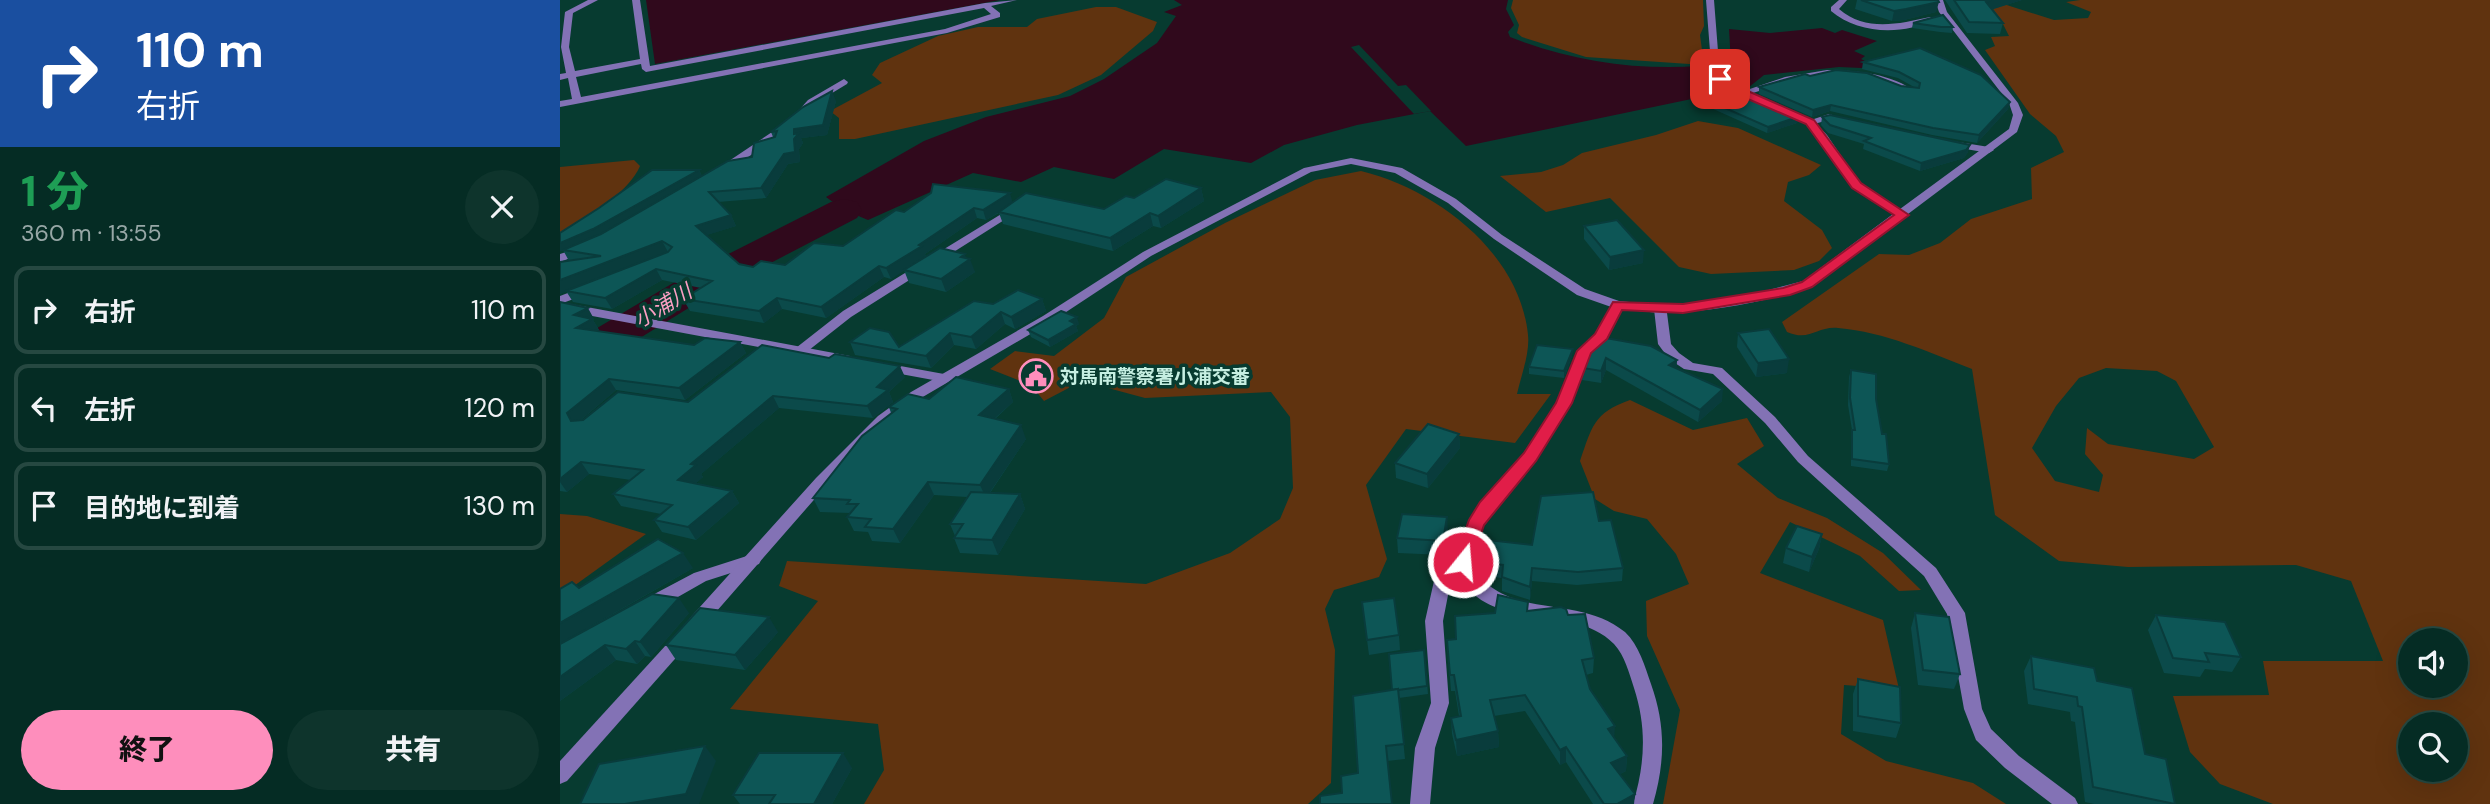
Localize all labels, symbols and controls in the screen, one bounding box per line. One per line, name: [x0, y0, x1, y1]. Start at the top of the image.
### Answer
text: 110 m: [136, 18, 264, 82]
icon: right: [21, 28, 112, 119]
pin: [1690, 49, 1750, 109]
icon: arrive: [1701, 60, 1739, 98]
text: 右折: [136, 85, 200, 127]
text: 1 分: [21, 164, 88, 219]
button: close: [465, 170, 539, 244]
text: 360 m · 13:55: [21, 218, 162, 248]
water label: 小浦川: [629, 277, 699, 334]
icon: right: [25, 291, 63, 329]
text: 110 m: [471, 293, 535, 327]
text: 右折: [84, 295, 136, 329]
public building icon: 対馬南警察署小浦交番: [1017, 357, 1055, 395]
place label: 対馬南警察署小浦交番: [1060, 364, 1250, 389]
icon: left: [25, 389, 63, 427]
text: 120 m: [464, 391, 535, 425]
text: 左折: [84, 393, 136, 427]
icon: arrive: [25, 487, 63, 525]
text: 130 m: [464, 489, 535, 523]
text: 目的地に到着: [84, 491, 240, 525]
position arrow: [1426, 525, 1500, 599]
map controls: [2398, 628, 2468, 782]
button: sound: [2398, 628, 2468, 698]
button: 終了: [21, 710, 273, 790]
button: 共有: [287, 710, 539, 790]
button: search: [2398, 712, 2468, 782]

